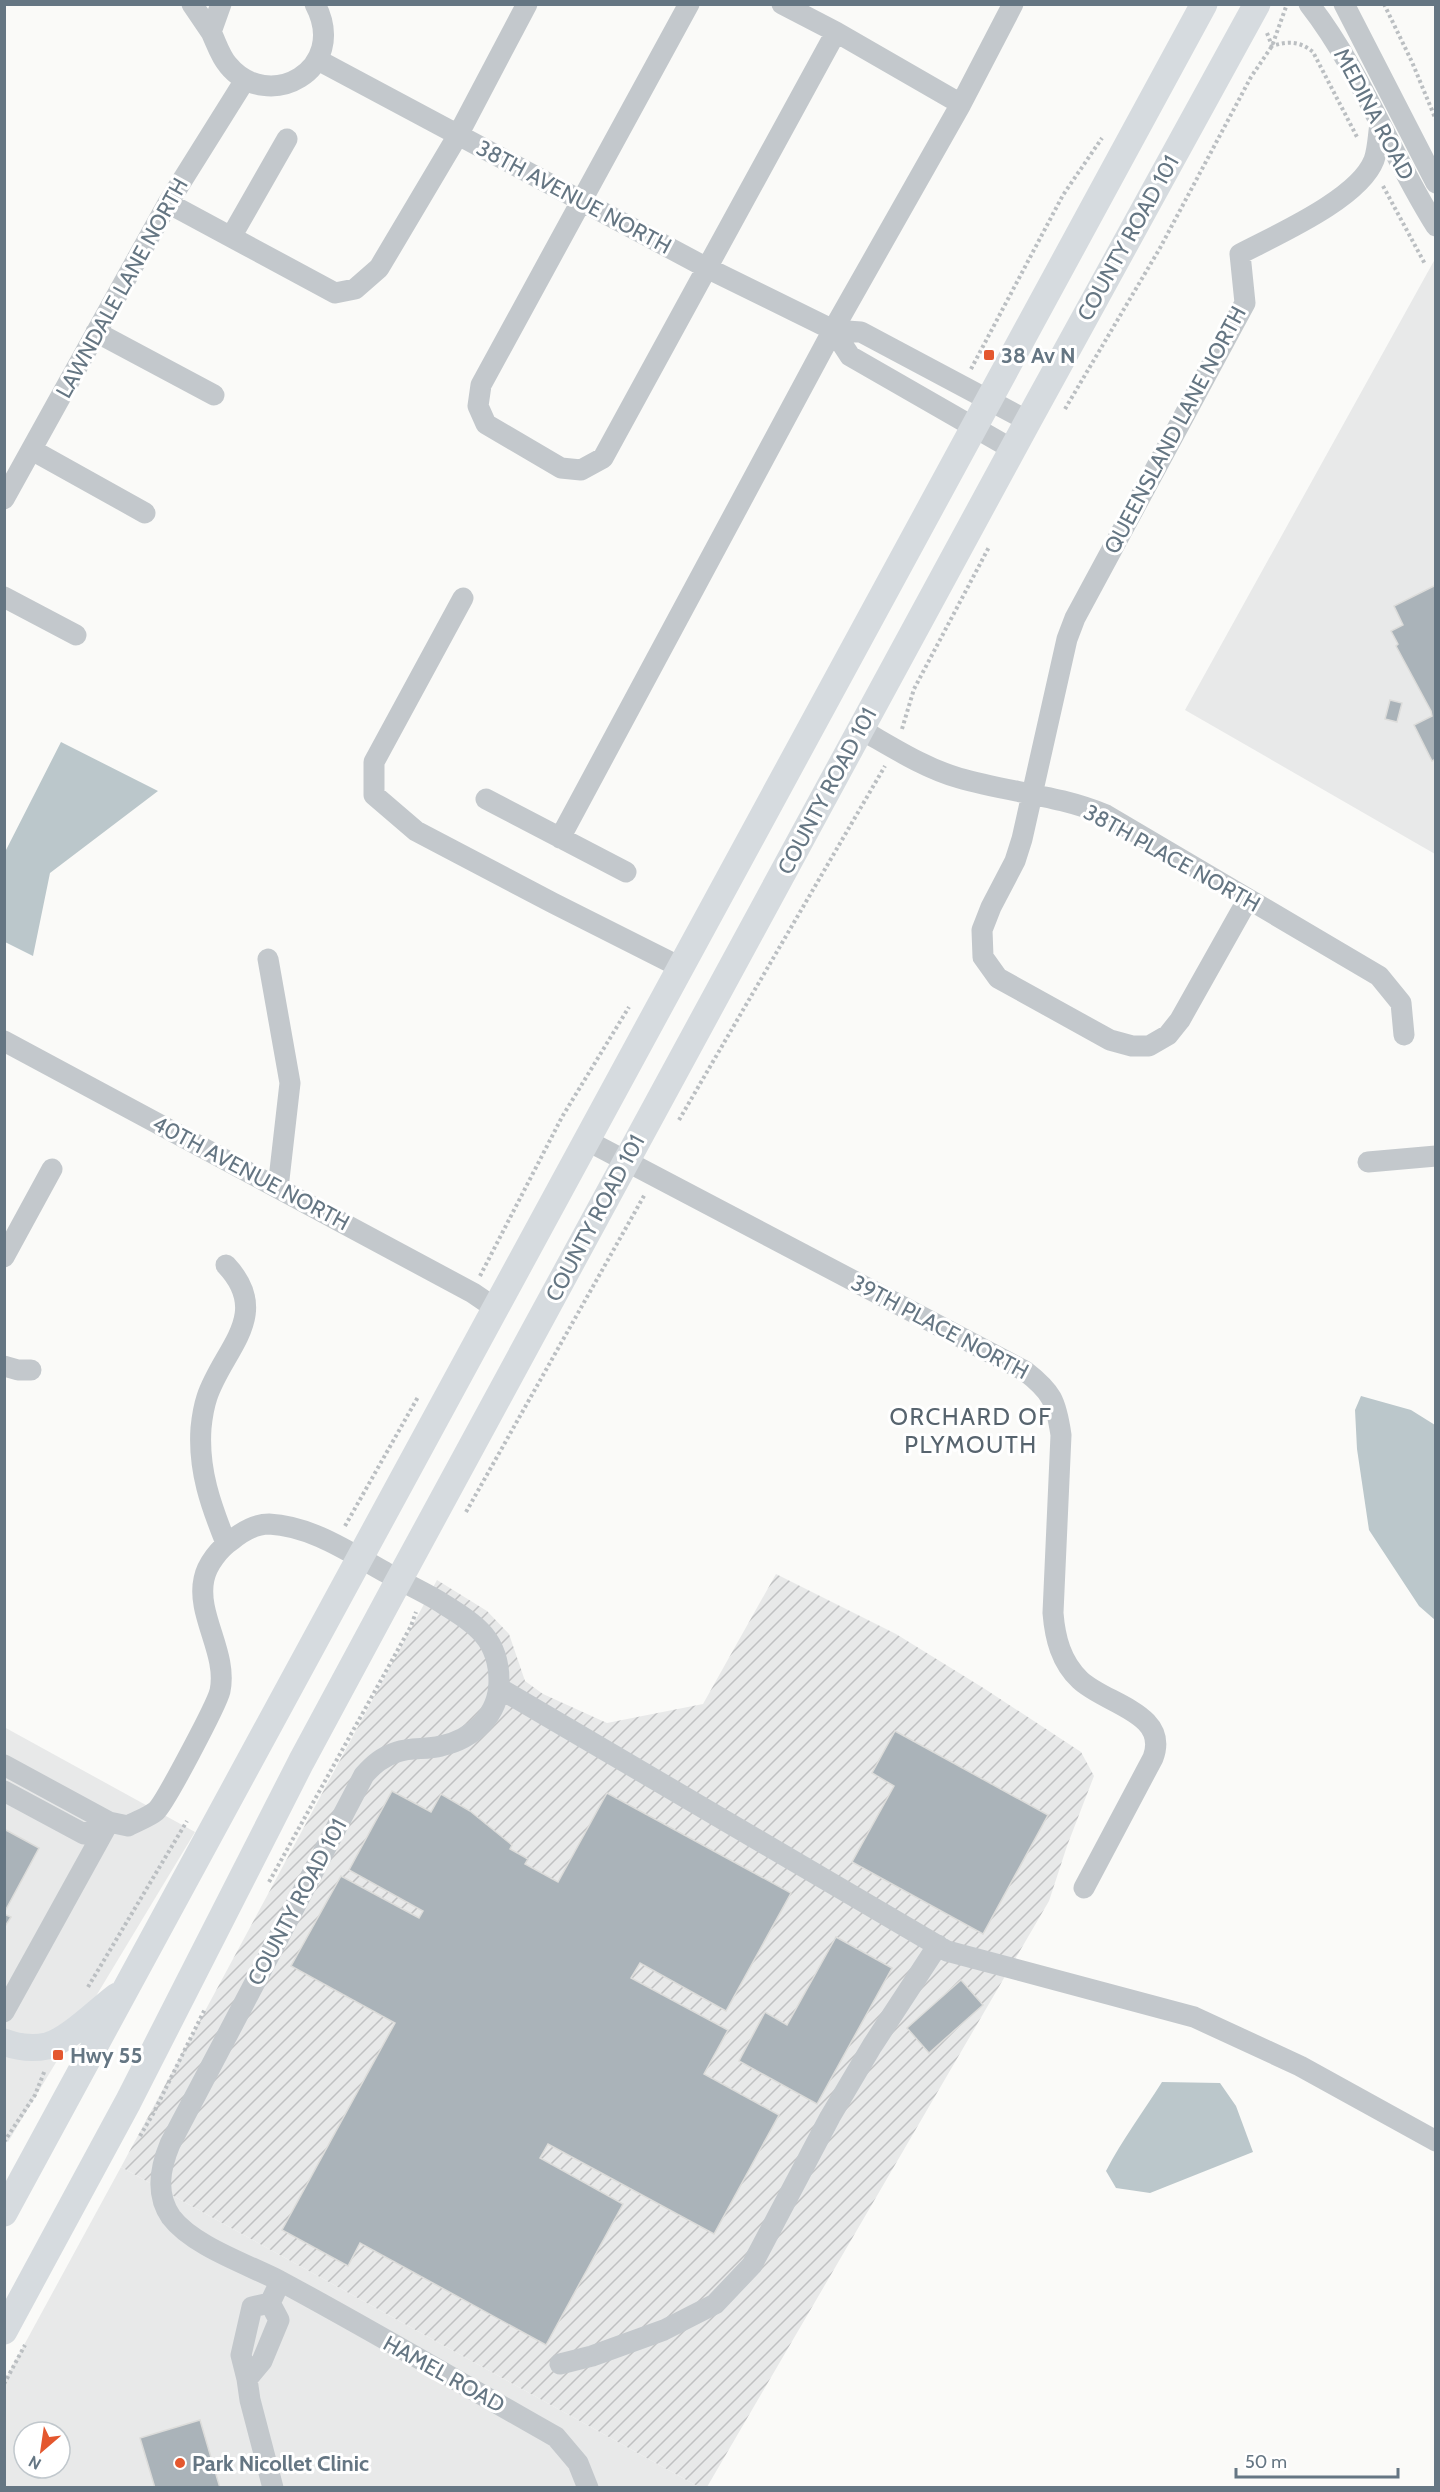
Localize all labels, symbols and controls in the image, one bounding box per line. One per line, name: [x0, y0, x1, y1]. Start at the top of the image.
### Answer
street label: MEDINA ROAD: [1328, 44, 1420, 184]
street label: 38TH AVENUE NORTH: [472, 134, 676, 260]
street label: COUNTY ROAD 101: [1071, 151, 1185, 325]
street label: LAWNDALE LANE NORTH: [50, 173, 194, 403]
street label: QUEENSLAND LANE NORTH: [1098, 302, 1252, 558]
place label: 38 Av N: [1001, 342, 1076, 369]
marker: 38 Av N: [982, 348, 996, 362]
street label: COUNTY ROAD 101: [772, 703, 882, 879]
street label: 38TH PLACE NORTH: [1079, 798, 1265, 918]
street label: 40TH AVENUE NORTH: [148, 1110, 354, 1236]
street label: COUNTY ROAD 101: [540, 1130, 650, 1306]
street label: 39TH PLACE NORTH: [847, 1269, 1033, 1385]
district label: ORCHARD OF PLYMOUTH: [890, 1402, 1052, 1459]
street label: COUNTY ROAD 101: [242, 1814, 352, 1990]
place label: Hwy 55: [70, 2042, 142, 2069]
marker: Hwy 55: [51, 2048, 65, 2062]
street label: HAMEL ROAD: [379, 2330, 509, 2418]
north arrow: [12, 2420, 72, 2480]
scale bar: [1236, 2441, 1398, 2479]
place label: Park Nicollet Clinic: [192, 2450, 369, 2477]
text: 50 m: [1245, 2451, 1287, 2473]
text: N: [25, 2452, 45, 2474]
marker: Park Nicollet Clinic: [173, 2456, 187, 2470]

